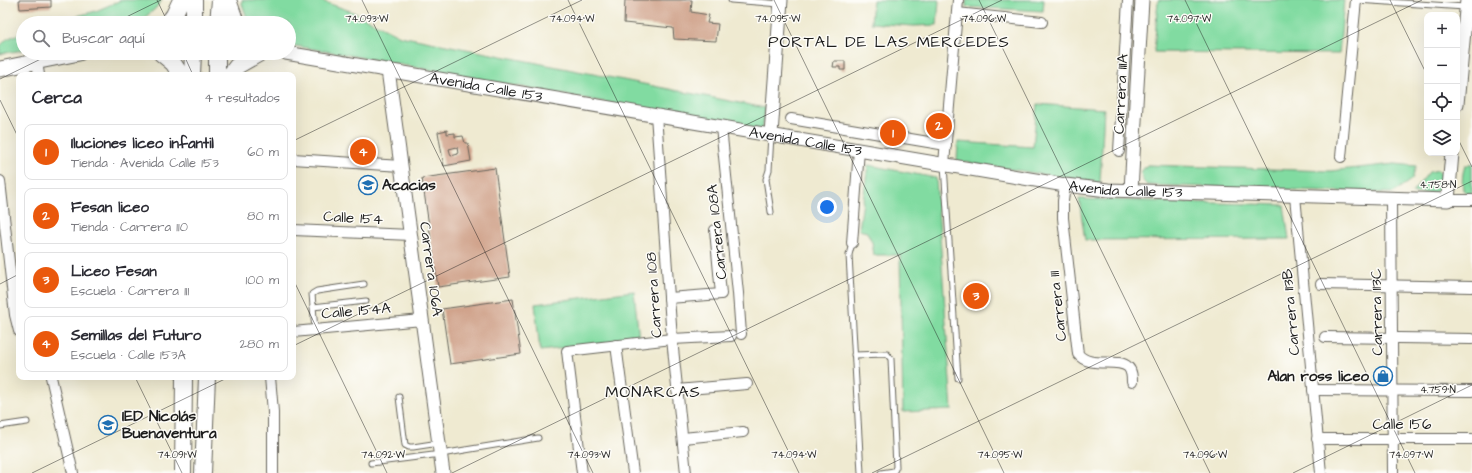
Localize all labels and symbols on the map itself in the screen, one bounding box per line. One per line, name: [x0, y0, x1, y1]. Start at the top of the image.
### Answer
text: 74.093°W: [345, 12, 389, 26]
text: 74.094°W: [550, 12, 595, 26]
text: 74.095°W: [755, 12, 801, 26]
text: 74.096°W: [962, 12, 1007, 26]
text: 74.097°W: [1167, 12, 1212, 26]
district label: PORTAL DE LAS MERCEDES: [768, 31, 1010, 53]
street label: Carrera 111A: [1108, 53, 1134, 135]
street label: Avenida Calle 153: [428, 67, 544, 107]
pin: 2: [926, 111, 952, 141]
pin: 1: [880, 118, 906, 148]
street label: Avenida Calle 153: [748, 121, 864, 161]
pin: 4: [350, 137, 376, 167]
school or university icon: Acacias: [357, 174, 379, 196]
place label: Acacias: [382, 175, 436, 196]
street label: Avenida Calle 153: [1068, 175, 1183, 203]
text: 4.758°N: [1420, 178, 1456, 192]
street label: Carrera 108A: [702, 183, 732, 281]
your location: [817, 197, 837, 217]
street label: Calle 154: [323, 206, 383, 230]
street label: Carrera 106A: [414, 220, 448, 318]
street label: Carrera 108: [641, 251, 667, 339]
street label: Carrera 113B: [1277, 267, 1305, 356]
street label: Carrera 113C: [1366, 268, 1388, 356]
street label: Carrera 111: [1044, 270, 1072, 342]
pin: 3: [963, 281, 989, 311]
street label: Calle 154A: [320, 297, 392, 324]
shop icon: Alan ross liceo: [1372, 365, 1394, 387]
place label: Alan ross liceo: [1267, 366, 1370, 387]
district label: MONARCAS: [605, 381, 701, 403]
text: 4.759°N: [1420, 383, 1456, 397]
place label: IED Nicolás Buenaventura: [122, 406, 217, 444]
school or university icon: IED Nicolás Buenaventura: [97, 414, 119, 436]
street label: Calle 156: [1372, 414, 1432, 435]
text: 74.091°W: [157, 448, 197, 462]
text: 74.092°W: [361, 448, 405, 462]
text: 74.093°W: [567, 448, 611, 462]
text: 74.094°W: [772, 448, 817, 462]
text: 74.095°W: [977, 448, 1023, 462]
text: 74.096°W: [1183, 448, 1228, 462]
text: 74.097°W: [1389, 448, 1434, 462]

